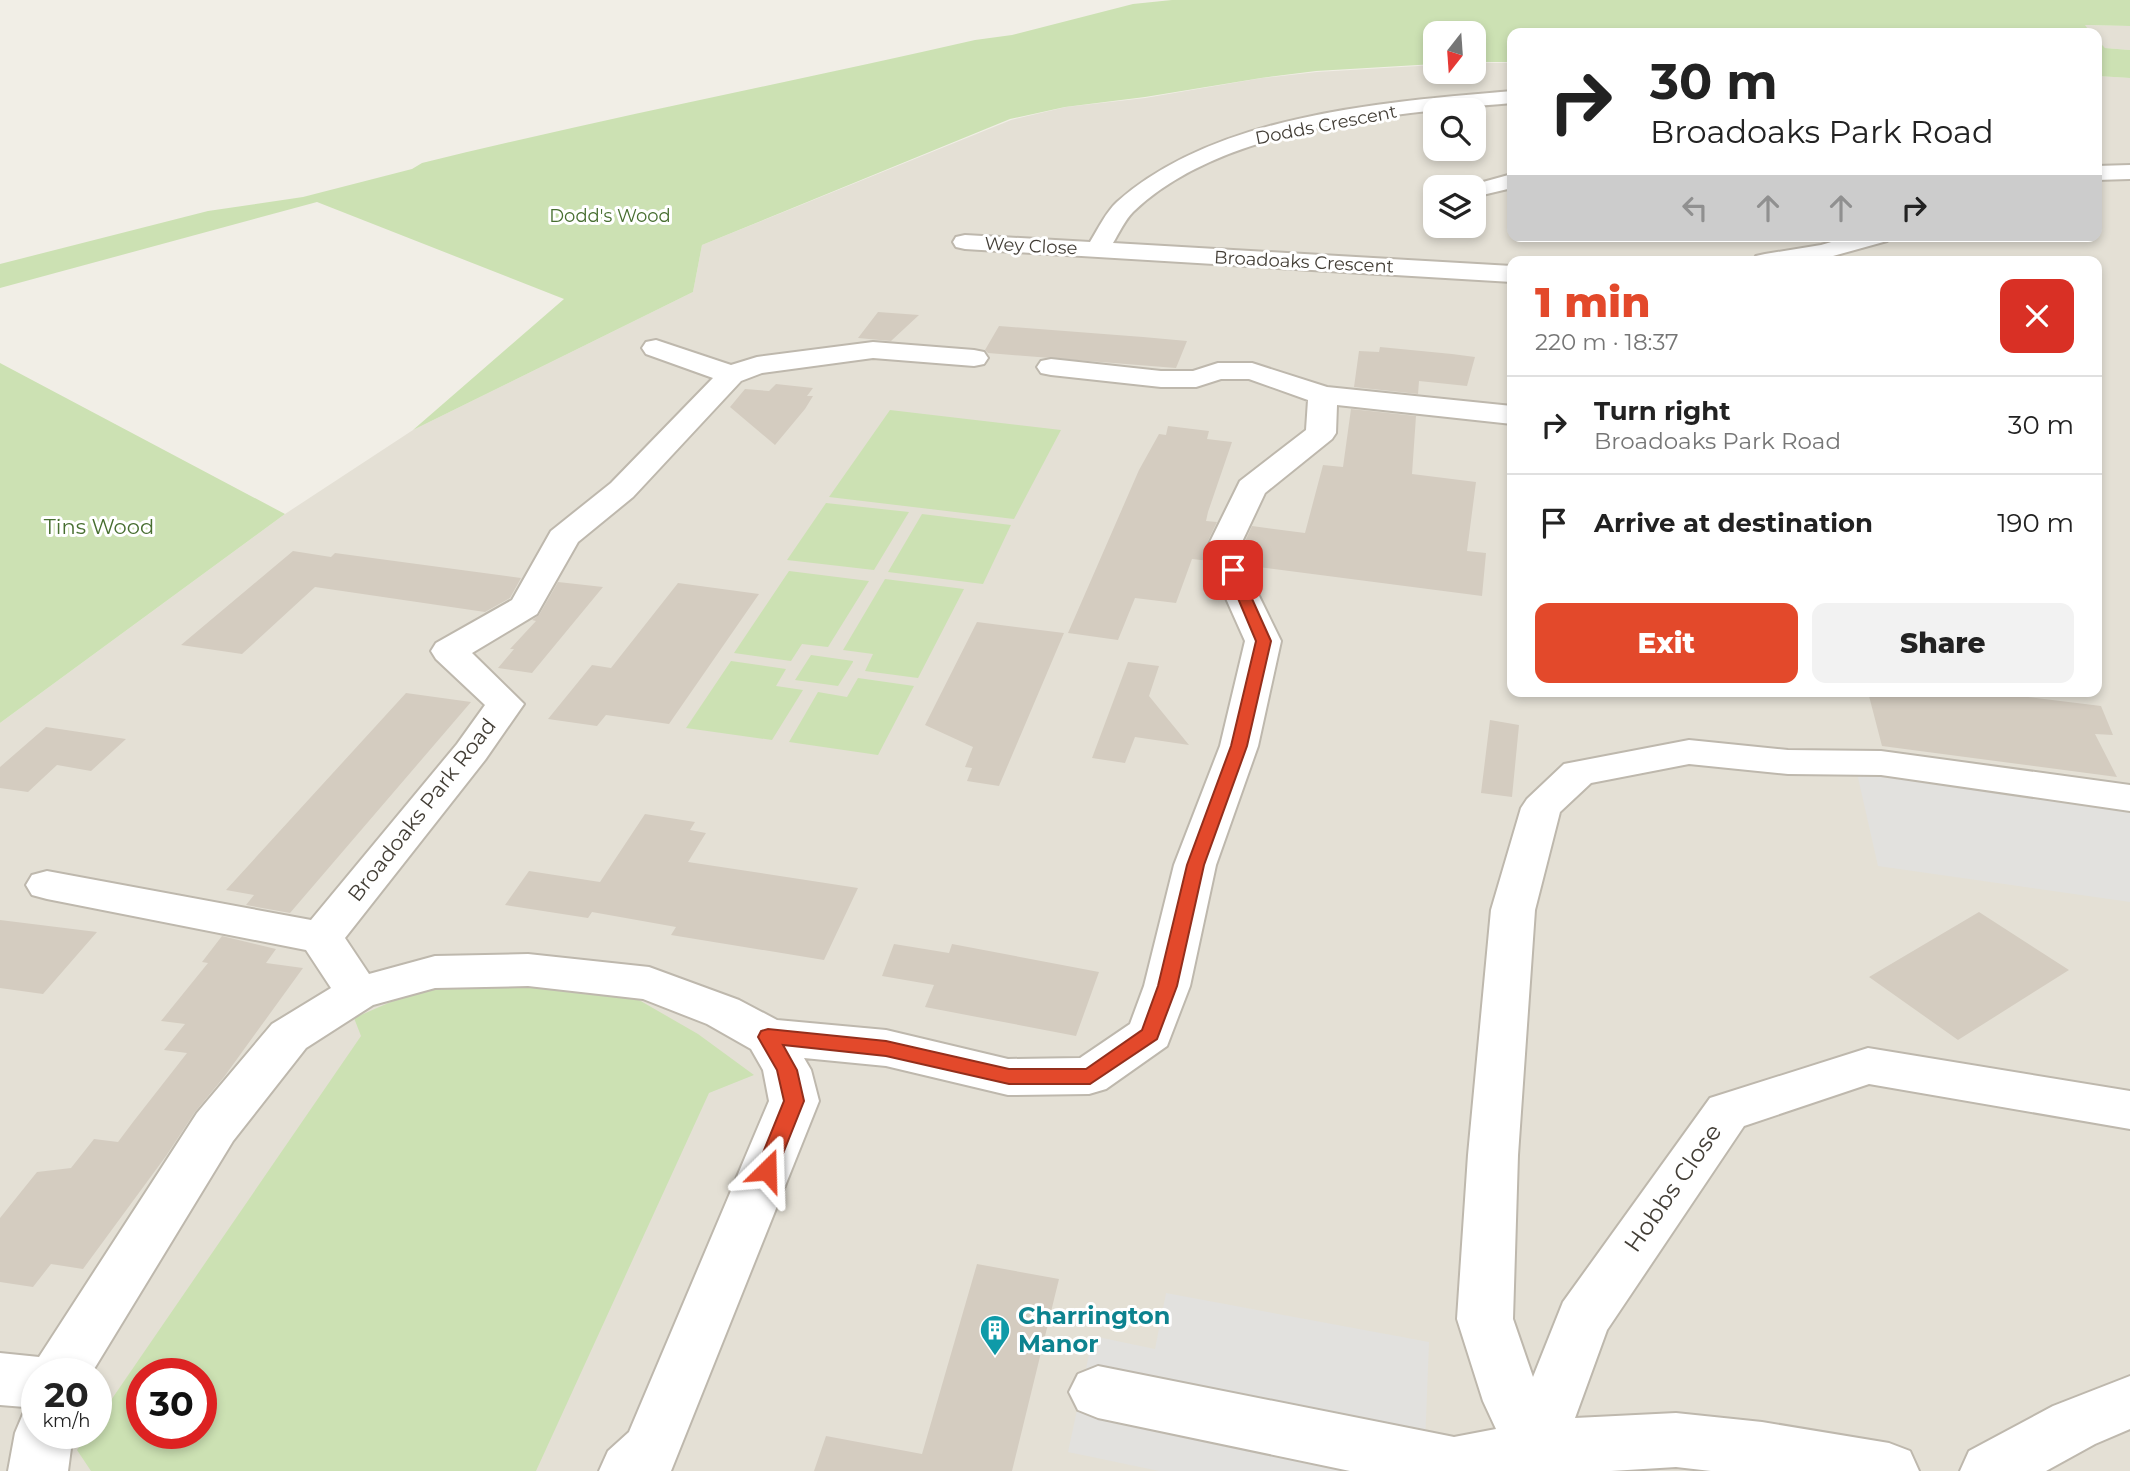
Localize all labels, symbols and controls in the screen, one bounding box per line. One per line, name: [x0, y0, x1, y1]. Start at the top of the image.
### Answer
north arrow: [1423, 21, 1486, 84]
map controls: [1423, 21, 1486, 238]
text: 30 m: [1650, 52, 1778, 111]
icon: right: [1535, 56, 1626, 147]
button: search: [1423, 98, 1486, 161]
street label: Dodds Crescent: [1253, 100, 1399, 150]
text: Broadoaks Park Road: [1650, 112, 1994, 151]
button: layers: [1423, 175, 1486, 238]
icon: left: [1676, 189, 1714, 227]
icon: ahead: [1749, 189, 1787, 227]
icon: ahead: [1822, 189, 1860, 227]
icon: right: [1895, 189, 1933, 227]
park label: Dodd's Wood: [549, 205, 671, 227]
street label: Wey Close: [984, 233, 1078, 259]
street label: Broadoaks Crescent: [1213, 246, 1395, 278]
text: 1 min: [1535, 276, 1651, 328]
button: close: [2000, 279, 2074, 353]
text: 220 m · 18:37: [1535, 328, 1679, 356]
text: Turn right: [1594, 395, 1730, 427]
icon: right: [1535, 406, 1573, 444]
text: 30 m: [2008, 409, 2074, 441]
text: Broadoaks Park Road: [1594, 427, 1841, 455]
icon: arrive: [1535, 504, 1573, 542]
text: Arrive at destination: [1594, 507, 1873, 539]
text: 190 m: [1997, 507, 2074, 539]
park label: Tins Wood: [44, 514, 154, 539]
pin: [1203, 540, 1263, 600]
icon: arrive: [1214, 551, 1252, 589]
button: Exit: [1535, 603, 1798, 683]
button: Share: [1812, 603, 2074, 683]
street label: Broadoaks Park Road: [342, 713, 501, 906]
street label: Hobbs Close: [1618, 1118, 1727, 1257]
position arrow: [730, 1133, 804, 1207]
place label: Charrington Manor: [1018, 1301, 1170, 1358]
building icon: Charrington Manor: [978, 1313, 1012, 1357]
speed limit sign: 30: [126, 1358, 217, 1449]
text: 20: [44, 1373, 89, 1416]
text: km/h: [42, 1410, 91, 1432]

